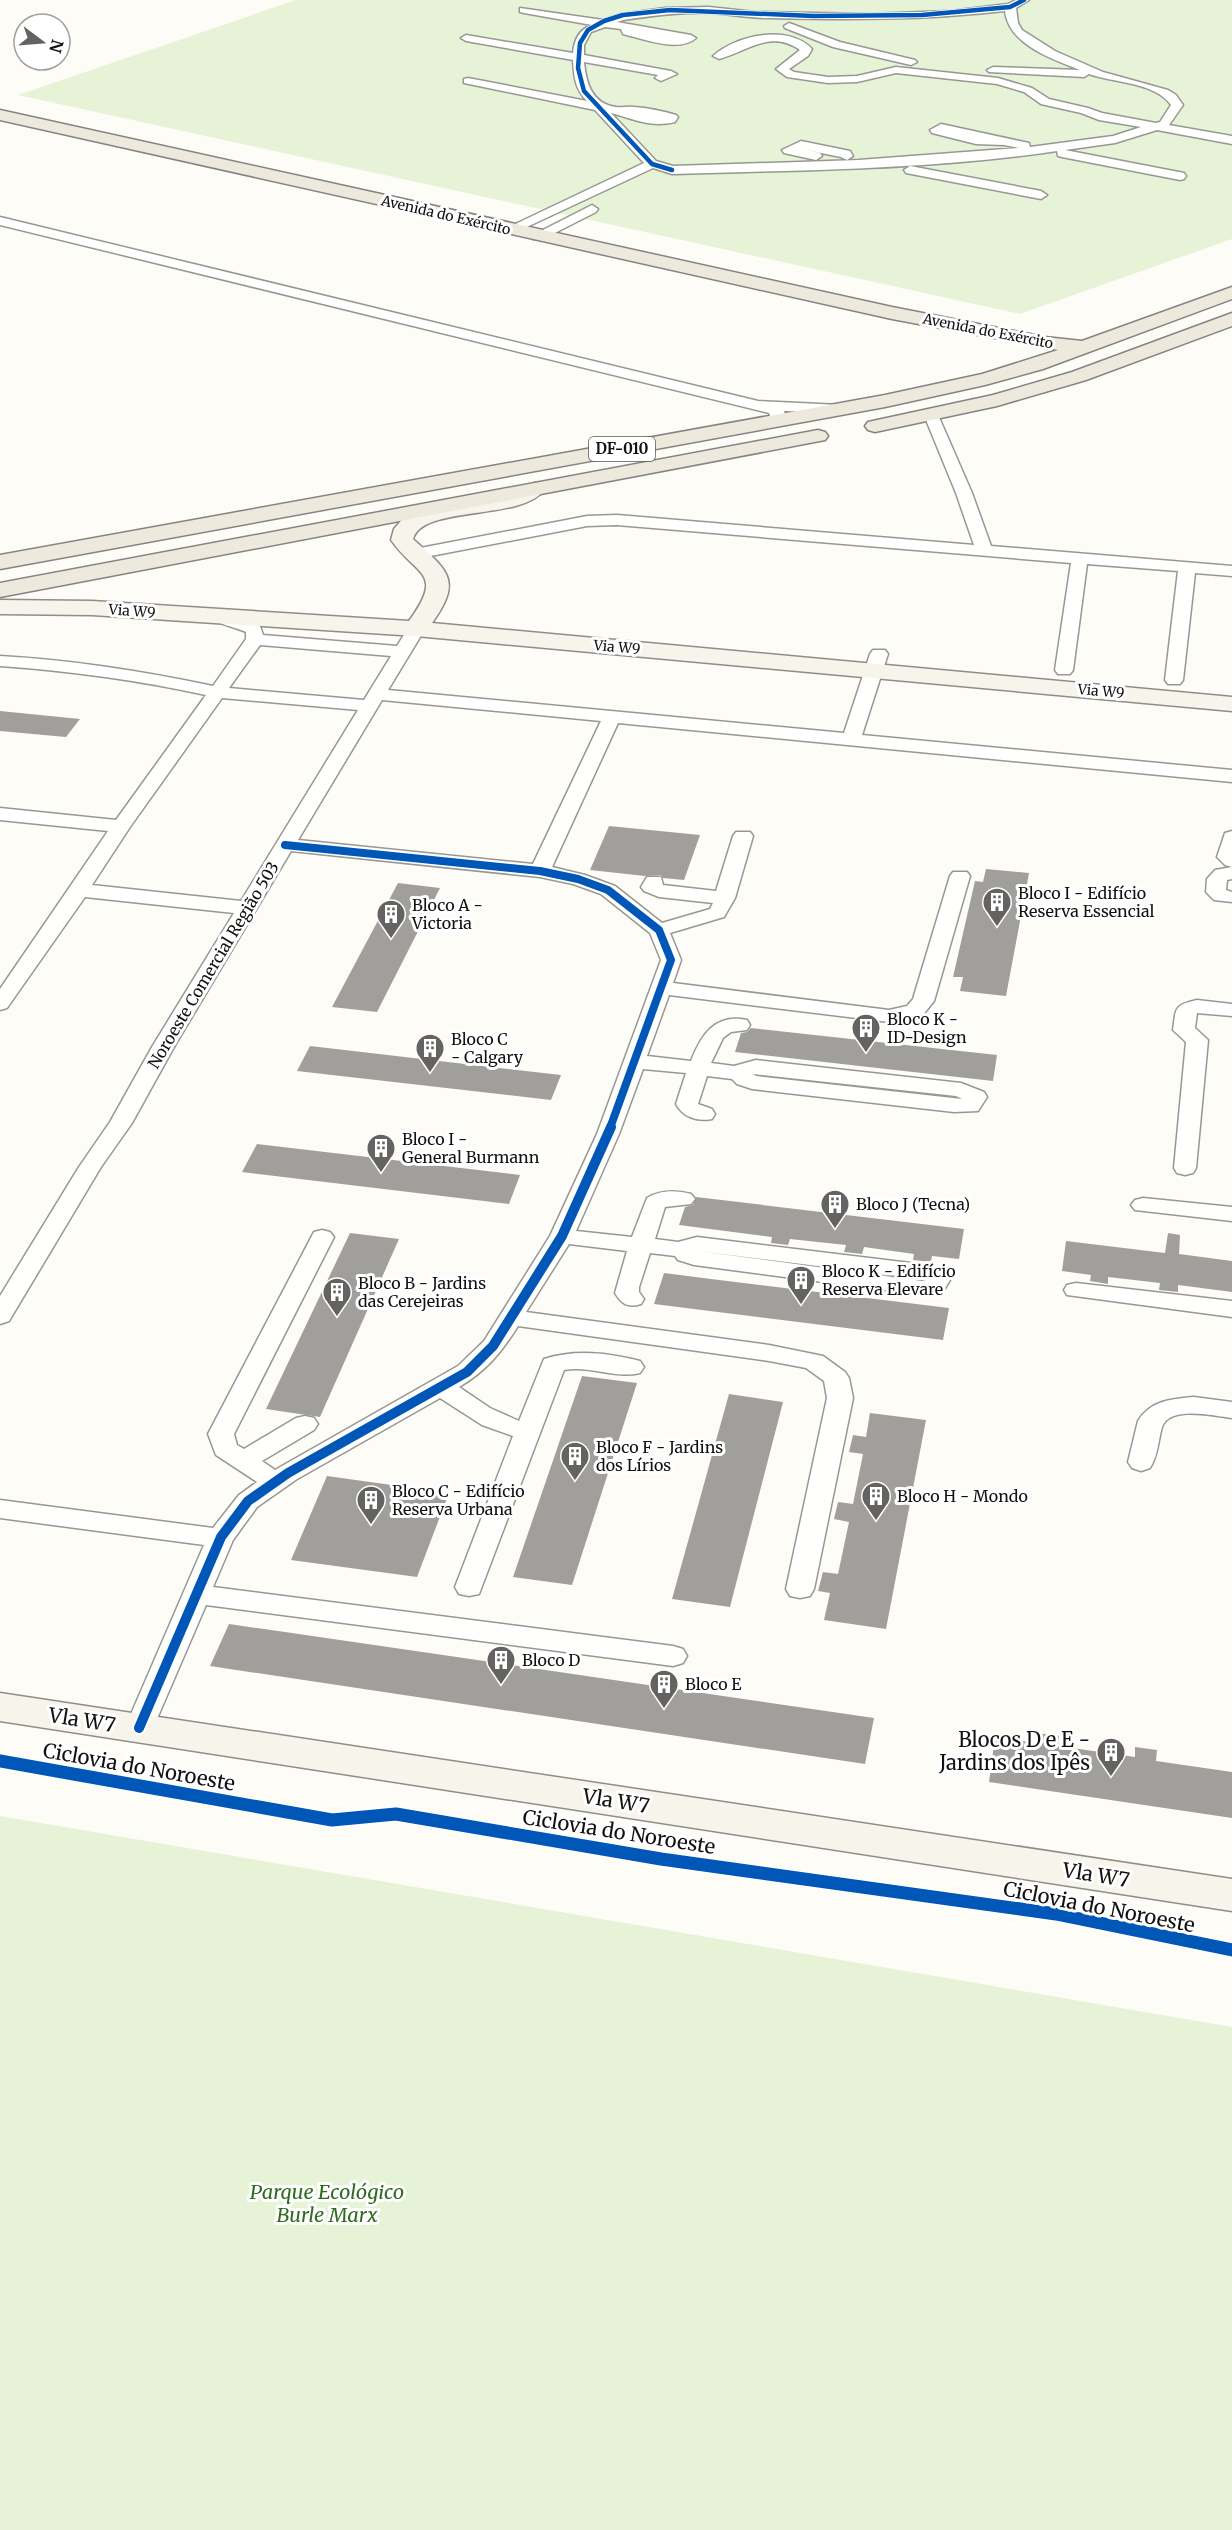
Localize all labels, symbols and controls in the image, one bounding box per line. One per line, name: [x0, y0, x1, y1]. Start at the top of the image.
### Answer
north arrow: [12, 12, 72, 72]
text: N: [45, 37, 68, 55]
street label: Avenida do Exército: [379, 191, 512, 239]
street label: Avenida do Exército: [920, 309, 1055, 352]
road number: DF-010: [589, 437, 655, 461]
street label: Via W9: [107, 600, 156, 622]
street label: Via W9: [592, 636, 641, 658]
street label: Via W9: [1076, 680, 1125, 702]
street label: Noroeste Comercial Região 503: [143, 858, 283, 1072]
place label: Bloco I - Edifício Reserva Essencial: [1018, 883, 1155, 921]
building icon: Bloco I - Edifício Reserva Essencial: [981, 886, 1013, 928]
place label: Bloco A - Victoria: [411, 895, 483, 933]
building icon: Bloco A - Victoria: [375, 898, 407, 940]
place label: Bloco K - ID-Design: [887, 1009, 967, 1047]
building icon: Bloco K - ID-Design: [850, 1012, 882, 1054]
place label: Bloco C - Calgary: [451, 1029, 524, 1067]
building icon: Bloco C - Calgary: [414, 1032, 446, 1074]
place label: Bloco I - General Burmann: [402, 1129, 540, 1167]
building icon: Bloco I - General Burmann: [365, 1132, 397, 1174]
building icon: Bloco J (Tecna): [819, 1188, 851, 1230]
place label: Bloco J (Tecna): [856, 1194, 970, 1214]
place label: Bloco K - Edifício Reserva Elevare: [822, 1261, 956, 1299]
building icon: Bloco K - Edifício Reserva Elevare: [785, 1264, 817, 1306]
place label: Bloco B - Jardins das Cerejeiras: [358, 1273, 486, 1311]
building icon: Bloco B - Jardins das Cerejeiras: [321, 1276, 353, 1318]
place label: Bloco F - Jardins dos Lírios: [596, 1437, 723, 1475]
building icon: Bloco F - Jardins dos Lírios: [559, 1440, 591, 1482]
building icon: Bloco H - Mondo: [860, 1480, 892, 1522]
place label: Bloco C - Edifício Reserva Urbana: [392, 1481, 525, 1519]
building icon: Bloco C - Edifício Reserva Urbana: [355, 1484, 387, 1526]
place label: Bloco H - Mondo: [897, 1486, 1028, 1506]
building icon: Bloco D: [485, 1644, 517, 1686]
place label: Bloco D: [522, 1650, 580, 1670]
building icon: Bloco E: [648, 1668, 680, 1710]
place label: Bloco E: [685, 1674, 742, 1694]
street label: Vla W7: [46, 1702, 117, 1737]
place label: Blocos D e E - Jardins dos Ipês: [938, 1727, 1090, 1775]
building icon: Blocos D e E - Jardins dos Ipês: [1095, 1736, 1127, 1778]
street label: Ciclovia do Noroeste: [41, 1737, 237, 1796]
street label: Vla W7: [580, 1783, 651, 1818]
street label: Ciclovia do Noroeste: [521, 1804, 717, 1859]
street label: Vla W7: [1060, 1857, 1131, 1892]
street label: Ciclovia do Noroeste: [1001, 1876, 1197, 1937]
park label: Parque Ecológico Burle Marx: [250, 2179, 404, 2227]

